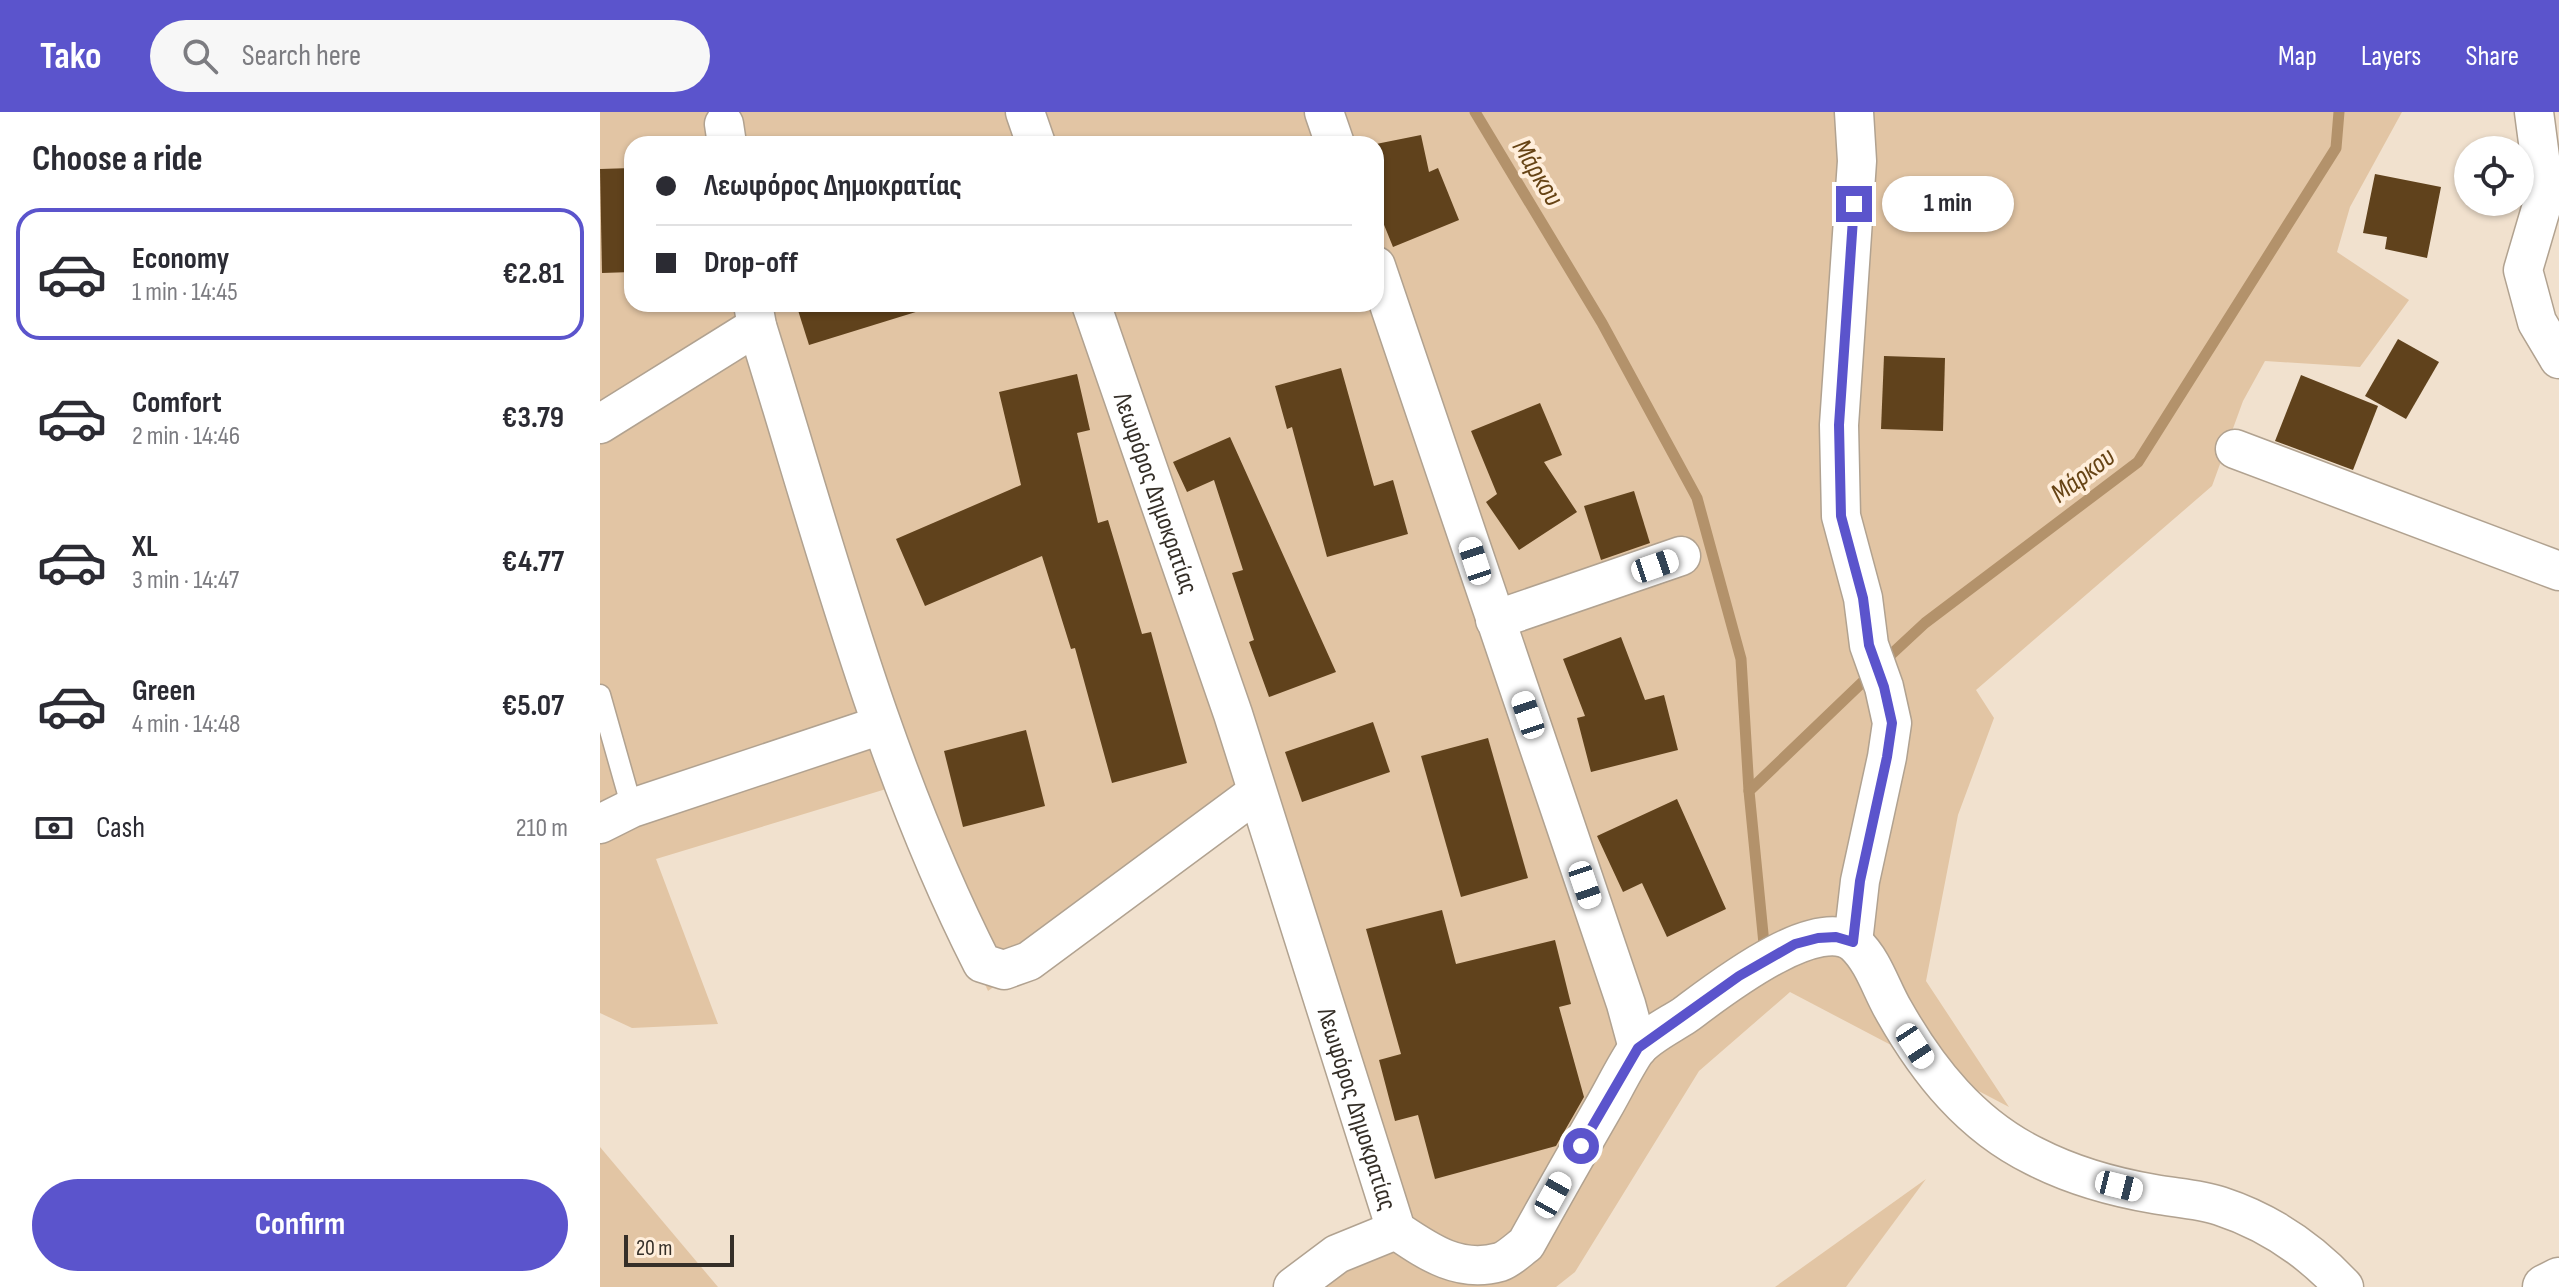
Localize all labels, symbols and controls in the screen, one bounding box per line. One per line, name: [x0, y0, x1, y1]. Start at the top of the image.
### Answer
search box: [150, 20, 710, 92]
text: Tako: [40, 34, 102, 79]
icon: search: [178, 34, 222, 78]
text: Search here: [242, 38, 361, 74]
text: Map: [2278, 40, 2317, 73]
text: Layers: [2361, 40, 2421, 73]
text: Share: [2465, 40, 2519, 73]
water label: Μάρκου: [1505, 133, 1570, 212]
map controls: [2454, 136, 2534, 216]
button: locate: [2454, 136, 2534, 216]
text: Choose a ride: [32, 138, 203, 181]
text: Λεωφόρος Δημοκρατίας: [704, 168, 962, 204]
callout: 1 min: [1882, 176, 2014, 232]
route end: [1836, 186, 1872, 222]
text: 1 min: [1924, 188, 1972, 219]
icon: car: [36, 238, 108, 310]
text: Economy: [132, 241, 229, 277]
text: Drop-off: [704, 245, 798, 281]
text: €2.81: [502, 256, 564, 292]
text: 1 min · 14:45: [132, 277, 238, 308]
icon: car: [36, 382, 108, 454]
text: Comfort: [132, 385, 222, 421]
street label: Λεωφόρος Δημοκρατίας: [1106, 388, 1204, 598]
text: €3.79: [502, 400, 564, 436]
text: 2 min · 14:46: [132, 421, 240, 452]
water label: Μάρκου: [2044, 440, 2122, 510]
icon: car: [36, 526, 108, 598]
text: XL: [132, 529, 158, 565]
car: [1456, 534, 1494, 588]
text: €4.77: [502, 544, 564, 580]
car: [1628, 547, 1682, 585]
text: 3 min · 14:47: [132, 565, 239, 596]
icon: car: [36, 670, 108, 742]
text: Green: [132, 673, 196, 709]
text: €5.07: [502, 688, 564, 724]
car: [1509, 688, 1547, 742]
text: 4 min · 14:48: [132, 709, 240, 740]
icon: cash: [32, 806, 76, 850]
text: Cash: [96, 810, 145, 846]
text: 210 m: [516, 813, 568, 844]
car: [1566, 858, 1604, 912]
street label: Λεωφόρος Δημοκρατίας: [1309, 1003, 1403, 1215]
car: [1892, 1019, 1938, 1073]
route start: [1563, 1128, 1599, 1164]
car: [1531, 1168, 1575, 1222]
car: [2093, 1169, 2145, 1203]
button: Confirm: [32, 1179, 568, 1271]
scale bar: [624, 1231, 734, 1267]
text: 20 m: [636, 1235, 673, 1262]

